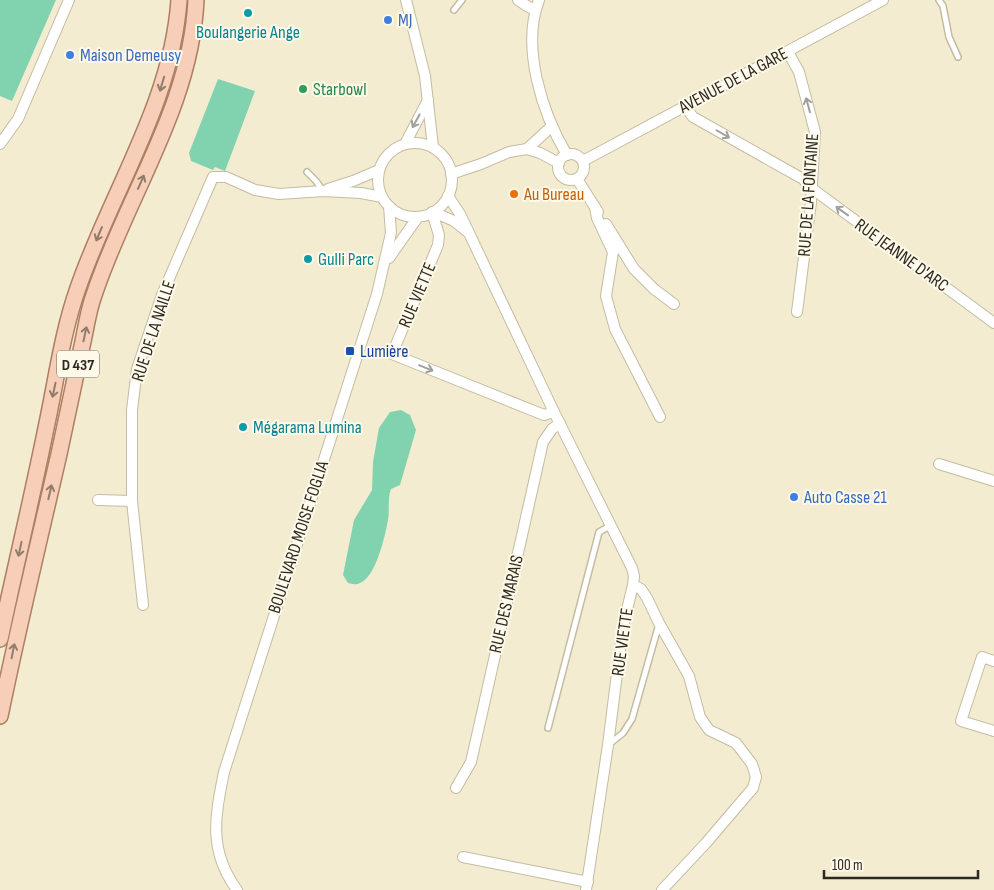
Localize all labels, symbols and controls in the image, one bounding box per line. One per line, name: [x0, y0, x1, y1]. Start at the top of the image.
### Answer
marker: Boulangerie Ange: [242, 7, 254, 19]
place label: MJ: [398, 10, 412, 31]
marker: MJ: [382, 14, 394, 26]
place label: Boulangerie Ange: [196, 22, 300, 43]
street label: AVENUE DE LA GARE: [674, 43, 791, 118]
place label: Maison Demeusy: [80, 45, 181, 66]
marker: Maison Demeusy: [64, 49, 76, 61]
one-way arrow: [156, 76, 166, 92]
place label: Starbowl: [313, 79, 367, 100]
marker: Starbowl: [297, 83, 309, 95]
one-way arrow: [802, 97, 812, 113]
one-way arrow: [411, 114, 421, 129]
one-way arrow: [715, 129, 730, 139]
street label: RUE DE LA FONTAINE: [794, 133, 823, 257]
one-way arrow: [137, 175, 147, 190]
place label: Au Bureau: [523, 184, 584, 205]
marker: Au Bureau: [508, 188, 520, 200]
one-way arrow: [836, 205, 849, 216]
street label: RUE JEANNE D'ARC: [851, 214, 953, 297]
one-way arrow: [94, 226, 104, 241]
place label: Gulli Parc: [318, 249, 374, 270]
marker: Gulli Parc: [302, 253, 314, 265]
street label: RUE VIETTE: [394, 259, 441, 331]
street label: RUE DE LA NAILLE: [127, 278, 180, 384]
one-way arrow: [81, 326, 90, 342]
place label: Lumière: [360, 341, 408, 362]
marker: Lumière: [344, 345, 356, 357]
road number: D 437: [57, 350, 99, 378]
one-way arrow: [418, 364, 434, 373]
one-way arrow: [49, 382, 58, 398]
place label: Mégarama Lumina: [253, 417, 362, 438]
marker: Mégarama Lumina: [237, 421, 249, 433]
street label: BOULEVARD MOISE FOGLIA: [264, 458, 333, 616]
one-way arrow: [46, 485, 55, 501]
place label: Auto Casse 21: [803, 487, 888, 508]
marker: Auto Casse 21: [788, 491, 800, 503]
one-way arrow: [15, 540, 24, 556]
street label: RUE DES MARAIS: [485, 553, 528, 655]
street label: RUE VIETTE: [607, 607, 638, 678]
one-way arrow: [9, 643, 18, 659]
scale bar: [824, 848, 978, 880]
text: 100 m: [832, 856, 863, 875]

